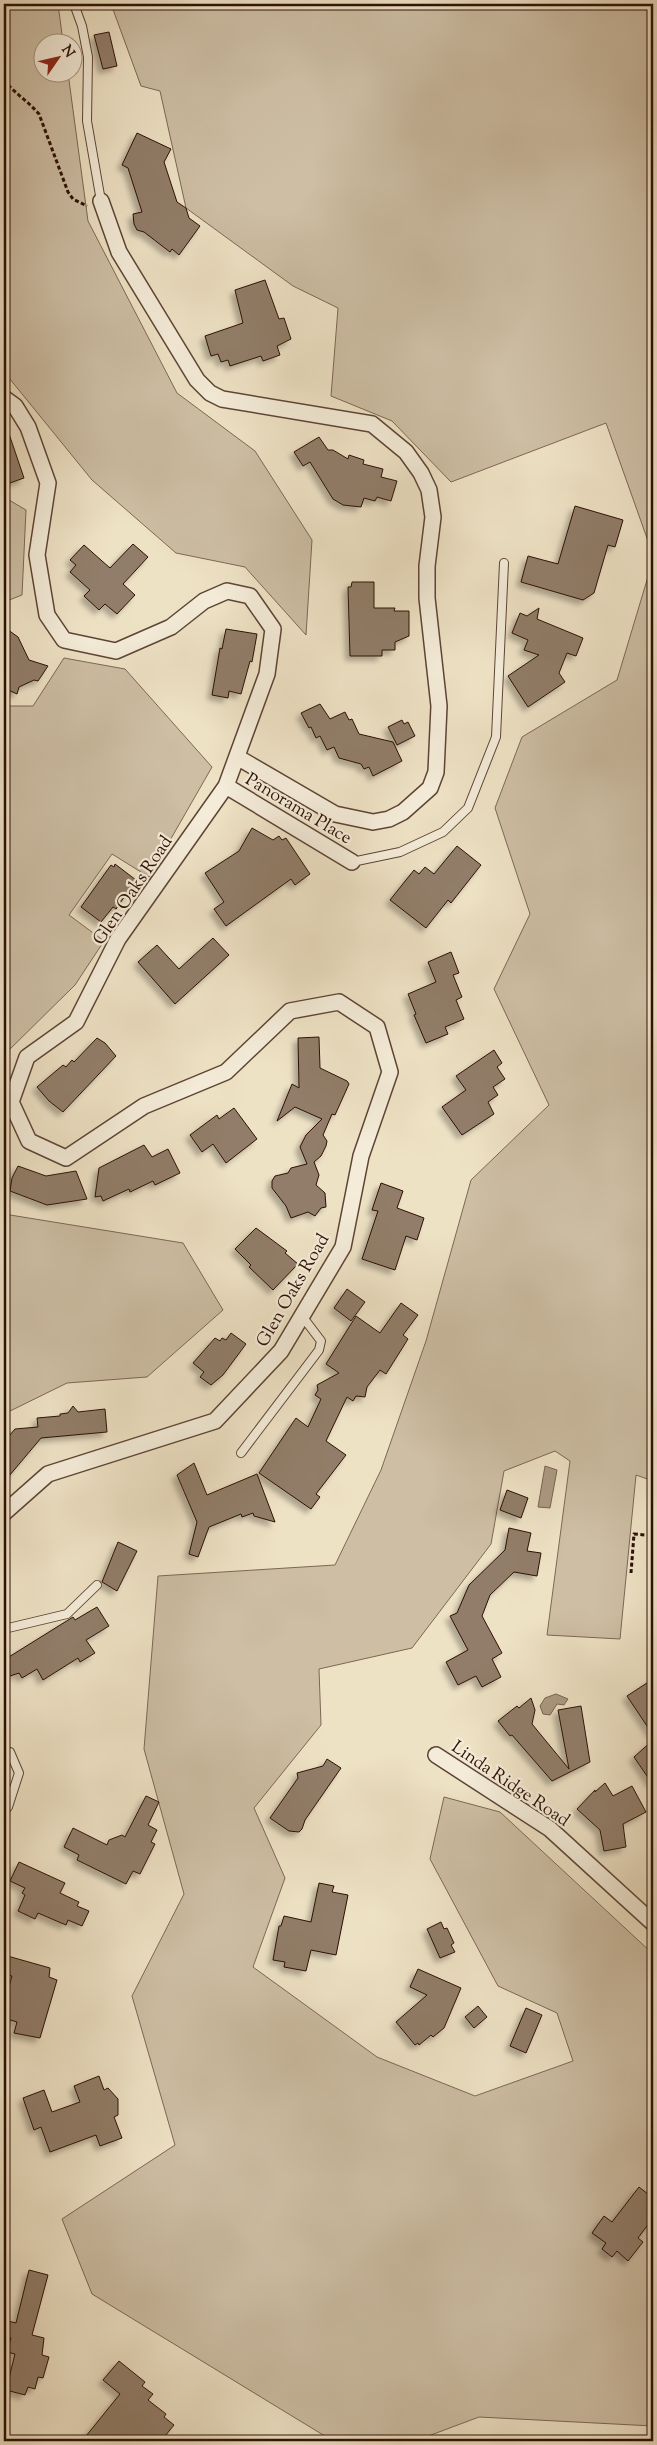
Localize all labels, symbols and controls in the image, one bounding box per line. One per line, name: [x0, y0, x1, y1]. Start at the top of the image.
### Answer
north arrow: [32, 32, 82, 82]
text: N: [56, 42, 79, 62]
street label: Panorama Place: [240, 768, 356, 852]
street label: Glen Oaks Road: [87, 831, 180, 951]
street label: Glen Oaks Road: [251, 1229, 337, 1353]
street label: Linda Ridge Road: [445, 1735, 574, 1834]

